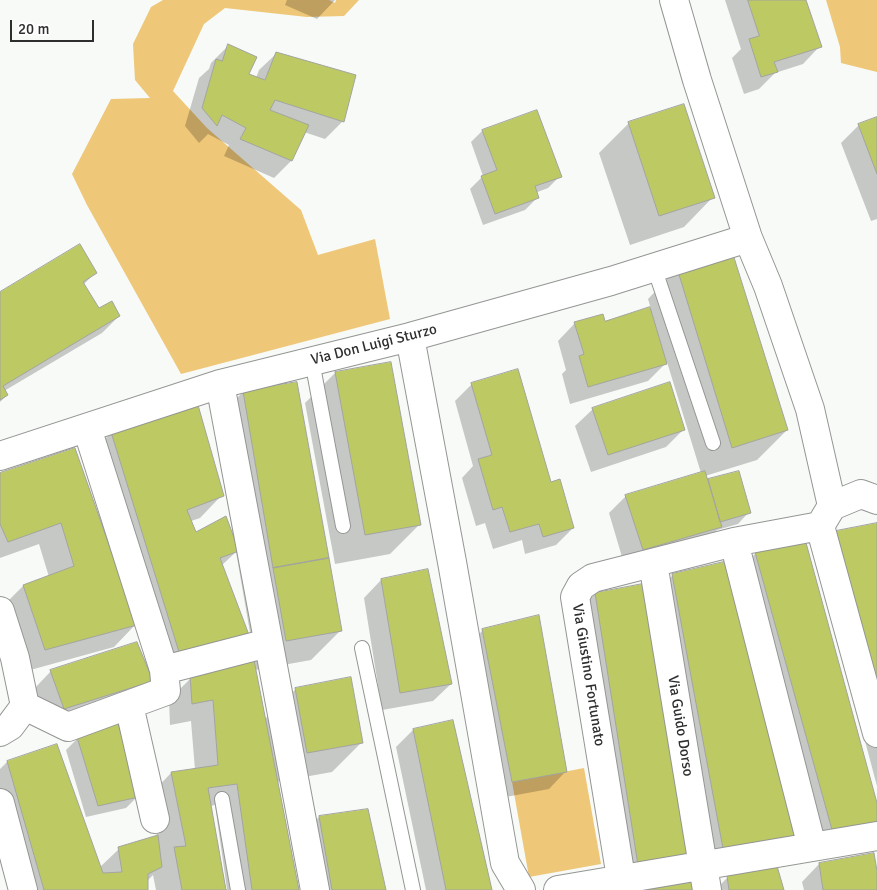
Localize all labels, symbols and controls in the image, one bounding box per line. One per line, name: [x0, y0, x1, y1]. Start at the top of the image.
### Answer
scale bar: [12, 10, 96, 42]
text: 20 m: [18, 20, 49, 38]
street label: Via Don Luigi Sturzo: [309, 321, 439, 369]
street label: Via Giustino Fortunato: [568, 603, 608, 747]
street label: Via Guido Dorso: [663, 674, 697, 778]

